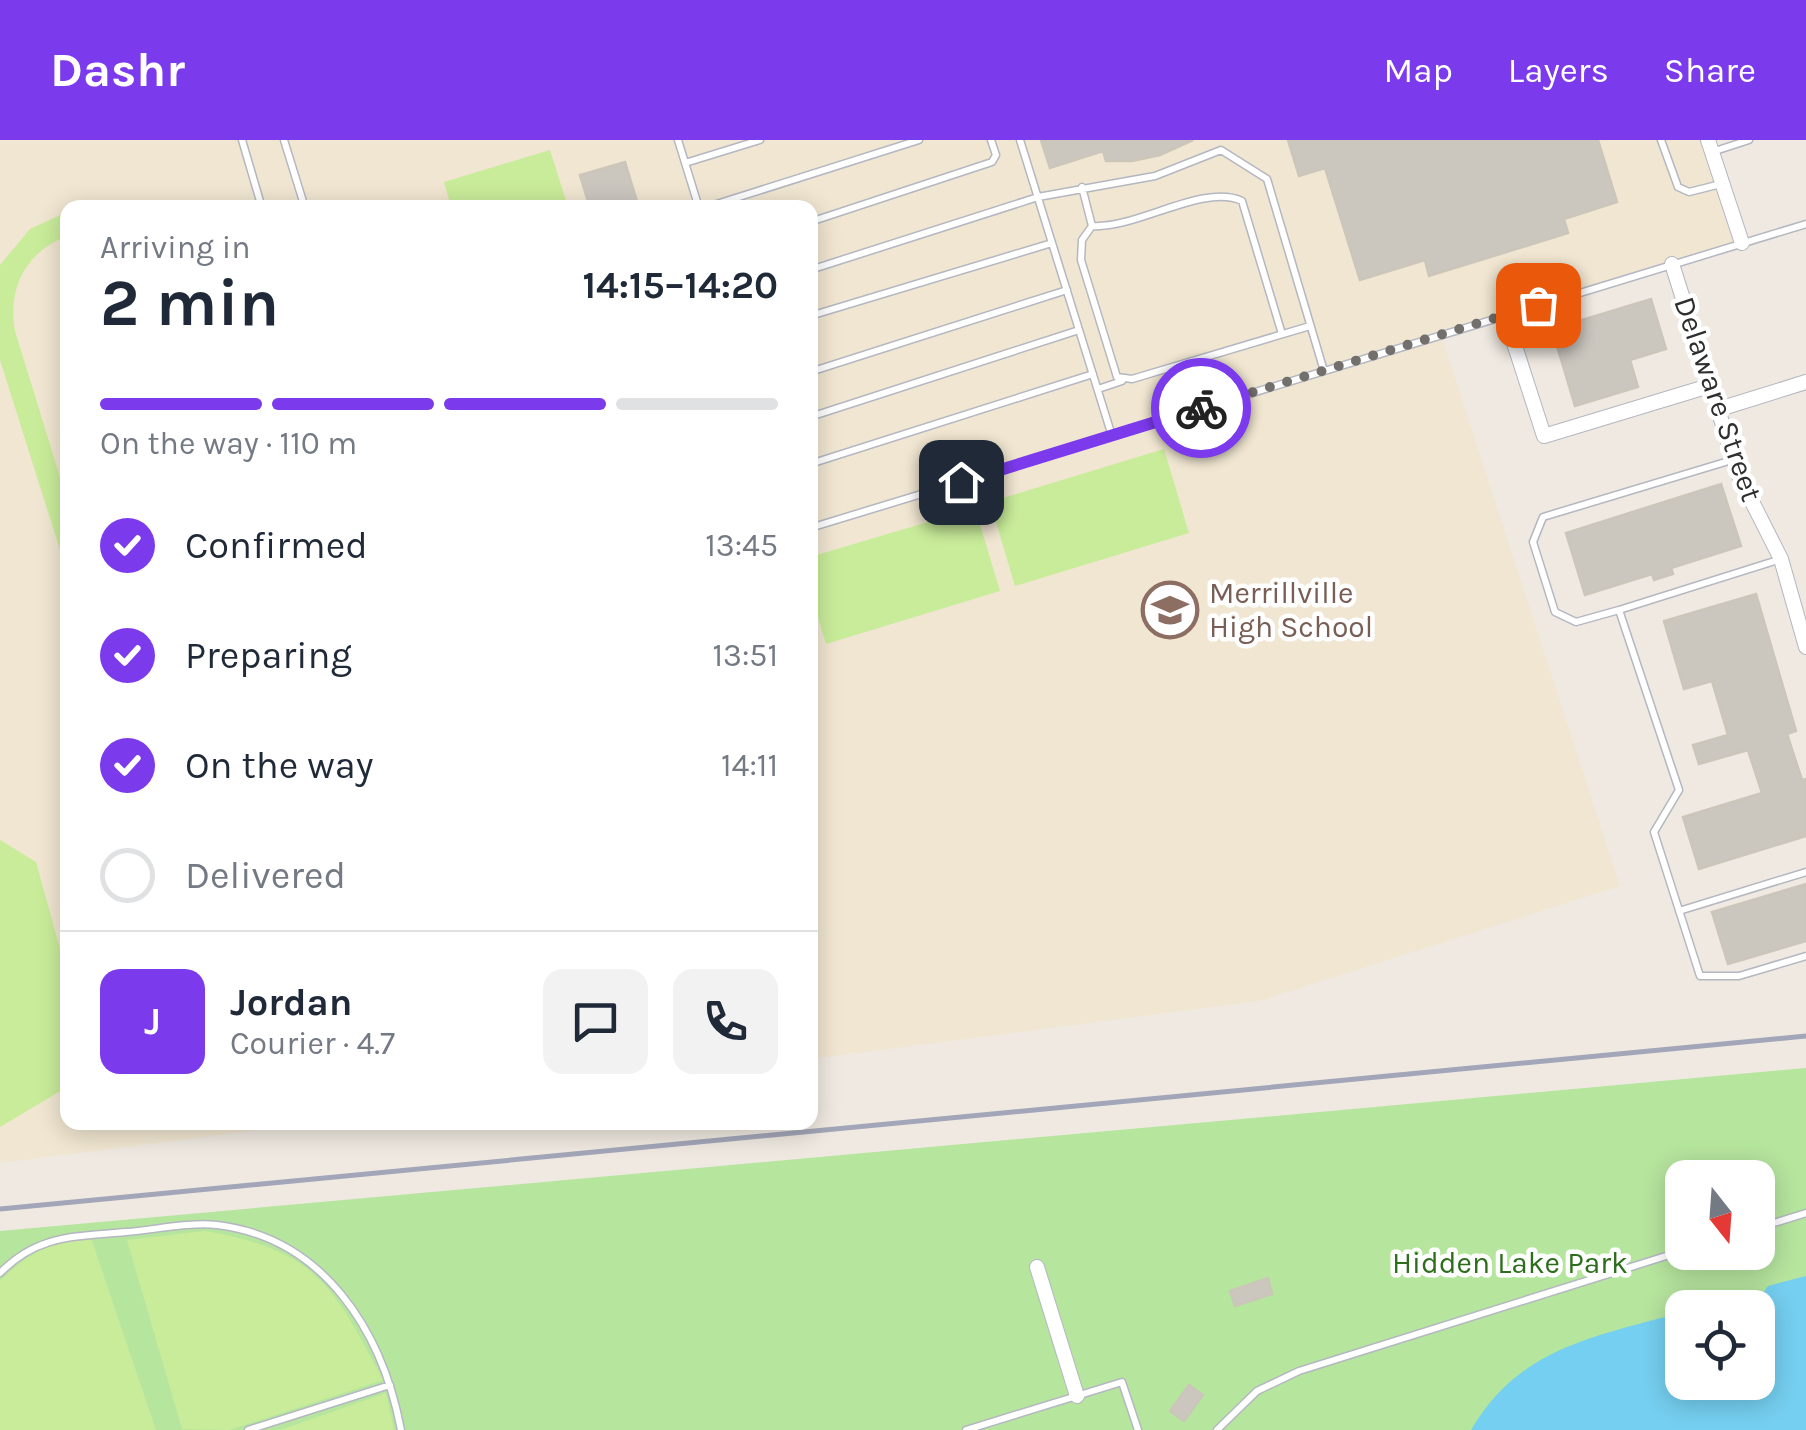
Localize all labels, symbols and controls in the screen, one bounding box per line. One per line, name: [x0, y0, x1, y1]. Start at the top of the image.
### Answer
text: Dashr: [50, 42, 185, 98]
text: Map: [1383, 50, 1453, 91]
text: Layers: [1508, 50, 1609, 91]
text: Share: [1664, 50, 1756, 91]
text: Arriving in: [100, 229, 251, 266]
text: 14:15–14:20: [583, 263, 778, 308]
pin: [1496, 263, 1581, 348]
text: 2 min: [100, 265, 279, 341]
icon: bag: [1511, 278, 1566, 333]
street label: Delaware Street: [1666, 292, 1770, 506]
courier: [1151, 358, 1251, 458]
icon: bike: [1174, 381, 1229, 436]
text: On the way · 110 m: [100, 425, 357, 462]
pin: [919, 440, 1004, 525]
icon: home: [934, 455, 989, 510]
icon: check: [100, 518, 155, 573]
text: Confirmed: [185, 523, 368, 568]
text: 13:45: [705, 527, 778, 564]
place label: Merrillville High School: [1209, 575, 1373, 645]
school or university icon: Merrillville High School: [1140, 580, 1200, 640]
icon: check: [100, 628, 155, 683]
text: Preparing: [185, 633, 352, 678]
text: 13:51: [713, 637, 778, 674]
icon: check: [100, 738, 155, 793]
text: On the way: [185, 743, 373, 788]
text: 14:11: [721, 747, 778, 784]
text: Delivered: [185, 853, 346, 898]
button: chat: [543, 969, 648, 1074]
button: phone: [673, 969, 778, 1074]
text: Jordan: [230, 980, 353, 1025]
text: J: [144, 999, 161, 1044]
text: Courier · 4.7: [230, 1025, 395, 1062]
north arrow: [1665, 1160, 1775, 1270]
map controls: [1665, 1160, 1775, 1400]
park label: Hidden Lake Park: [1392, 1245, 1628, 1281]
button: locate: [1665, 1290, 1775, 1400]

